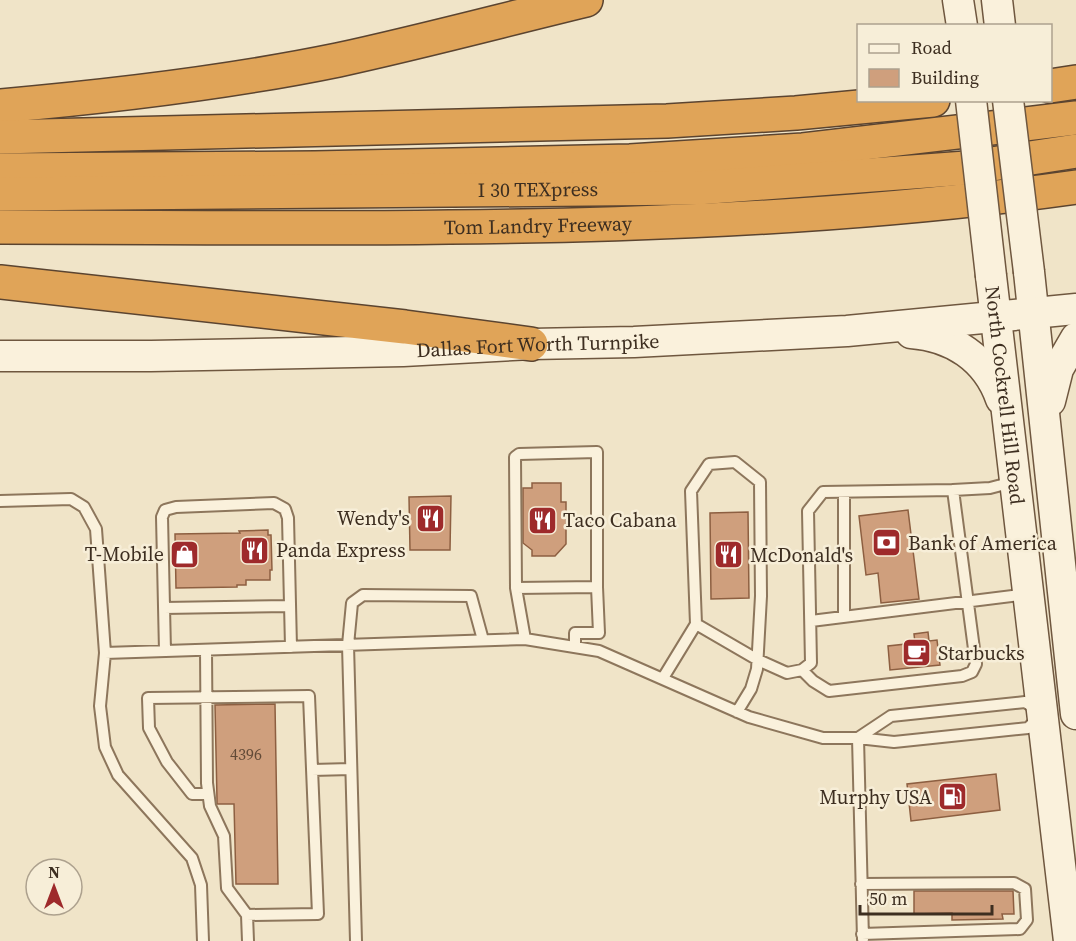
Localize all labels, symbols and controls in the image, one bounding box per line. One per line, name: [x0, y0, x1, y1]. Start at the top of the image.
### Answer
legend: [857, 24, 1052, 102]
text: Road: [911, 35, 952, 60]
text: Building: [911, 65, 979, 90]
street label: I 30 TEXpress: [478, 175, 598, 204]
street label: Tom Landry Freeway: [444, 209, 633, 241]
street label: North Cockrell Hill Road: [978, 284, 1032, 507]
street label: Dallas Fort Worth Turnpike: [416, 327, 660, 364]
restaurant icon: Wendy's: [415, 502, 447, 534]
place label: Wendy's: [337, 504, 410, 532]
restaurant icon: Taco Cabana: [526, 504, 558, 536]
place label: Taco Cabana: [563, 506, 677, 534]
bank icon: Bank of America: [871, 527, 903, 559]
place label: Bank of America: [908, 529, 1058, 557]
restaurant icon: Panda Express: [239, 534, 271, 566]
place label: Panda Express: [276, 536, 406, 564]
shop icon: T-Mobile: [169, 538, 201, 570]
restaurant icon: McDonald's: [713, 539, 745, 571]
place label: T-Mobile: [85, 540, 164, 568]
place label: McDonald's: [750, 541, 853, 569]
cafe icon: Starbucks: [901, 637, 933, 669]
place label: Starbucks: [938, 639, 1025, 667]
house number: 4396: [230, 743, 262, 765]
fuel station icon: Murphy USA: [937, 781, 969, 813]
place label: Murphy USA: [819, 783, 933, 811]
north arrow: [24, 857, 84, 917]
text: N: [48, 861, 60, 883]
scale bar: [860, 878, 992, 916]
text: 50 m: [869, 886, 907, 911]

